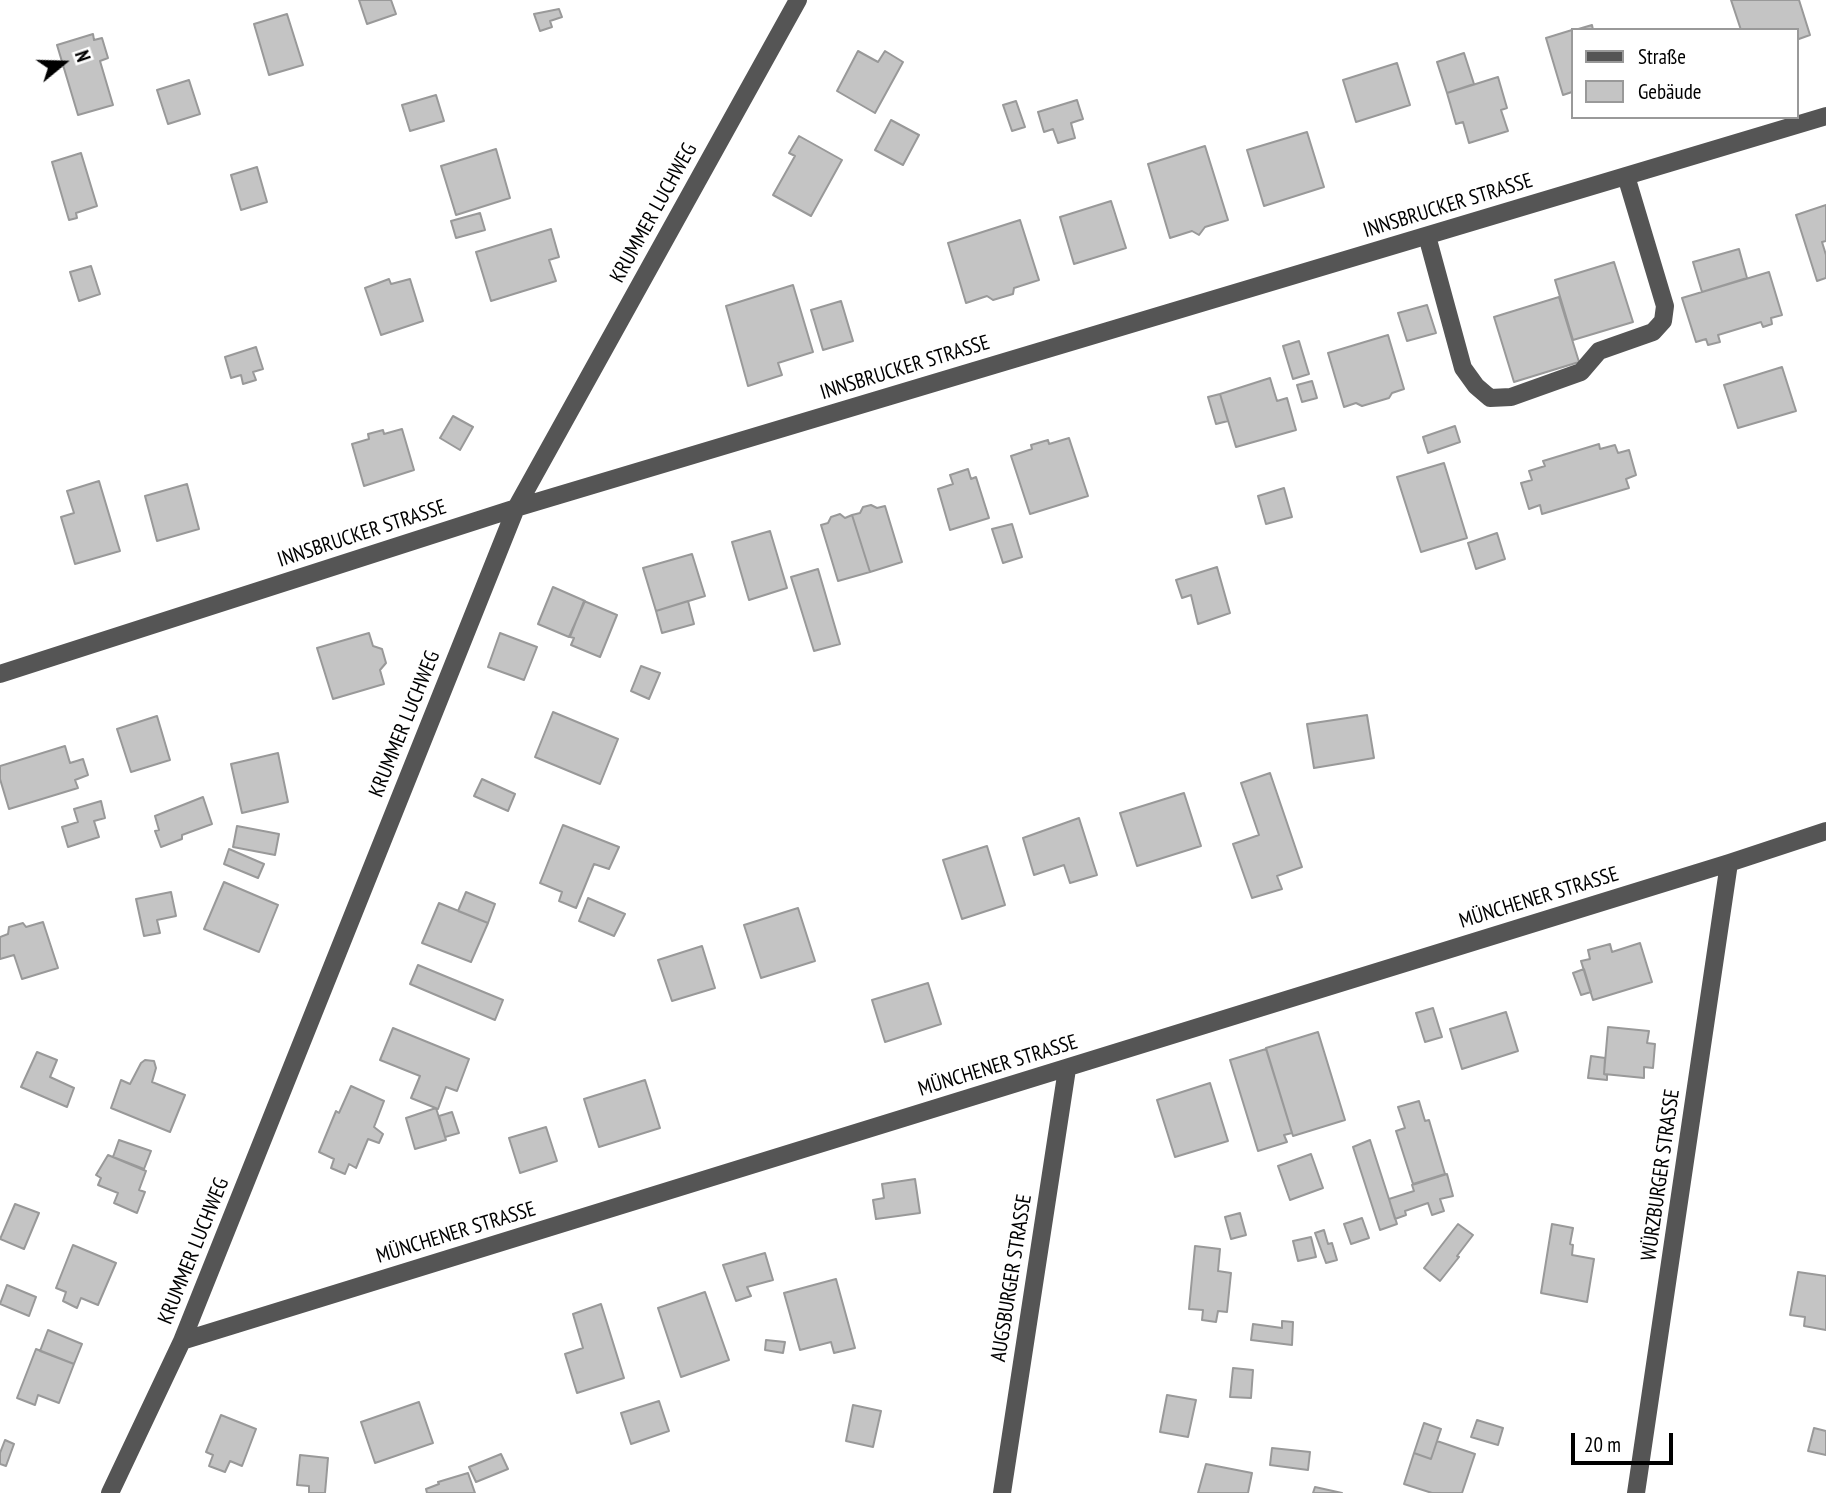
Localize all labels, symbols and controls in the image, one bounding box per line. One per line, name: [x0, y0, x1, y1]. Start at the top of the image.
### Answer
north arrow: [28, 28, 98, 98]
legend: [1570, 28, 1798, 119]
text: Straße: [1638, 43, 1686, 70]
text: N: [70, 47, 96, 65]
text: Gebäude: [1638, 78, 1701, 105]
street label: KRUMMER LUCHWEG: [605, 139, 703, 287]
street label: INNSBRUCKER STRASSE: [1360, 168, 1536, 244]
street label: INNSBRUCKER STRASSE: [817, 330, 993, 406]
street label: INNSBRUCKER STRASSE: [275, 495, 449, 573]
street label: KRUMMER LUCHWEG: [364, 647, 446, 801]
street label: MÜNCHENER STRASSE: [1456, 862, 1622, 934]
street label: MÜNCHENER STRASSE: [915, 1030, 1081, 1102]
street label: WÜRZBURGER STRASSE: [1636, 1088, 1686, 1262]
street label: KRUMMER LUCHWEG: [153, 1174, 235, 1328]
street label: AUGSBURGER STRASSE: [986, 1192, 1038, 1364]
street label: MÜNCHENER STRASSE: [373, 1197, 539, 1269]
scale bar: [1574, 1420, 1675, 1464]
text: 20 m: [1584, 1431, 1621, 1458]

